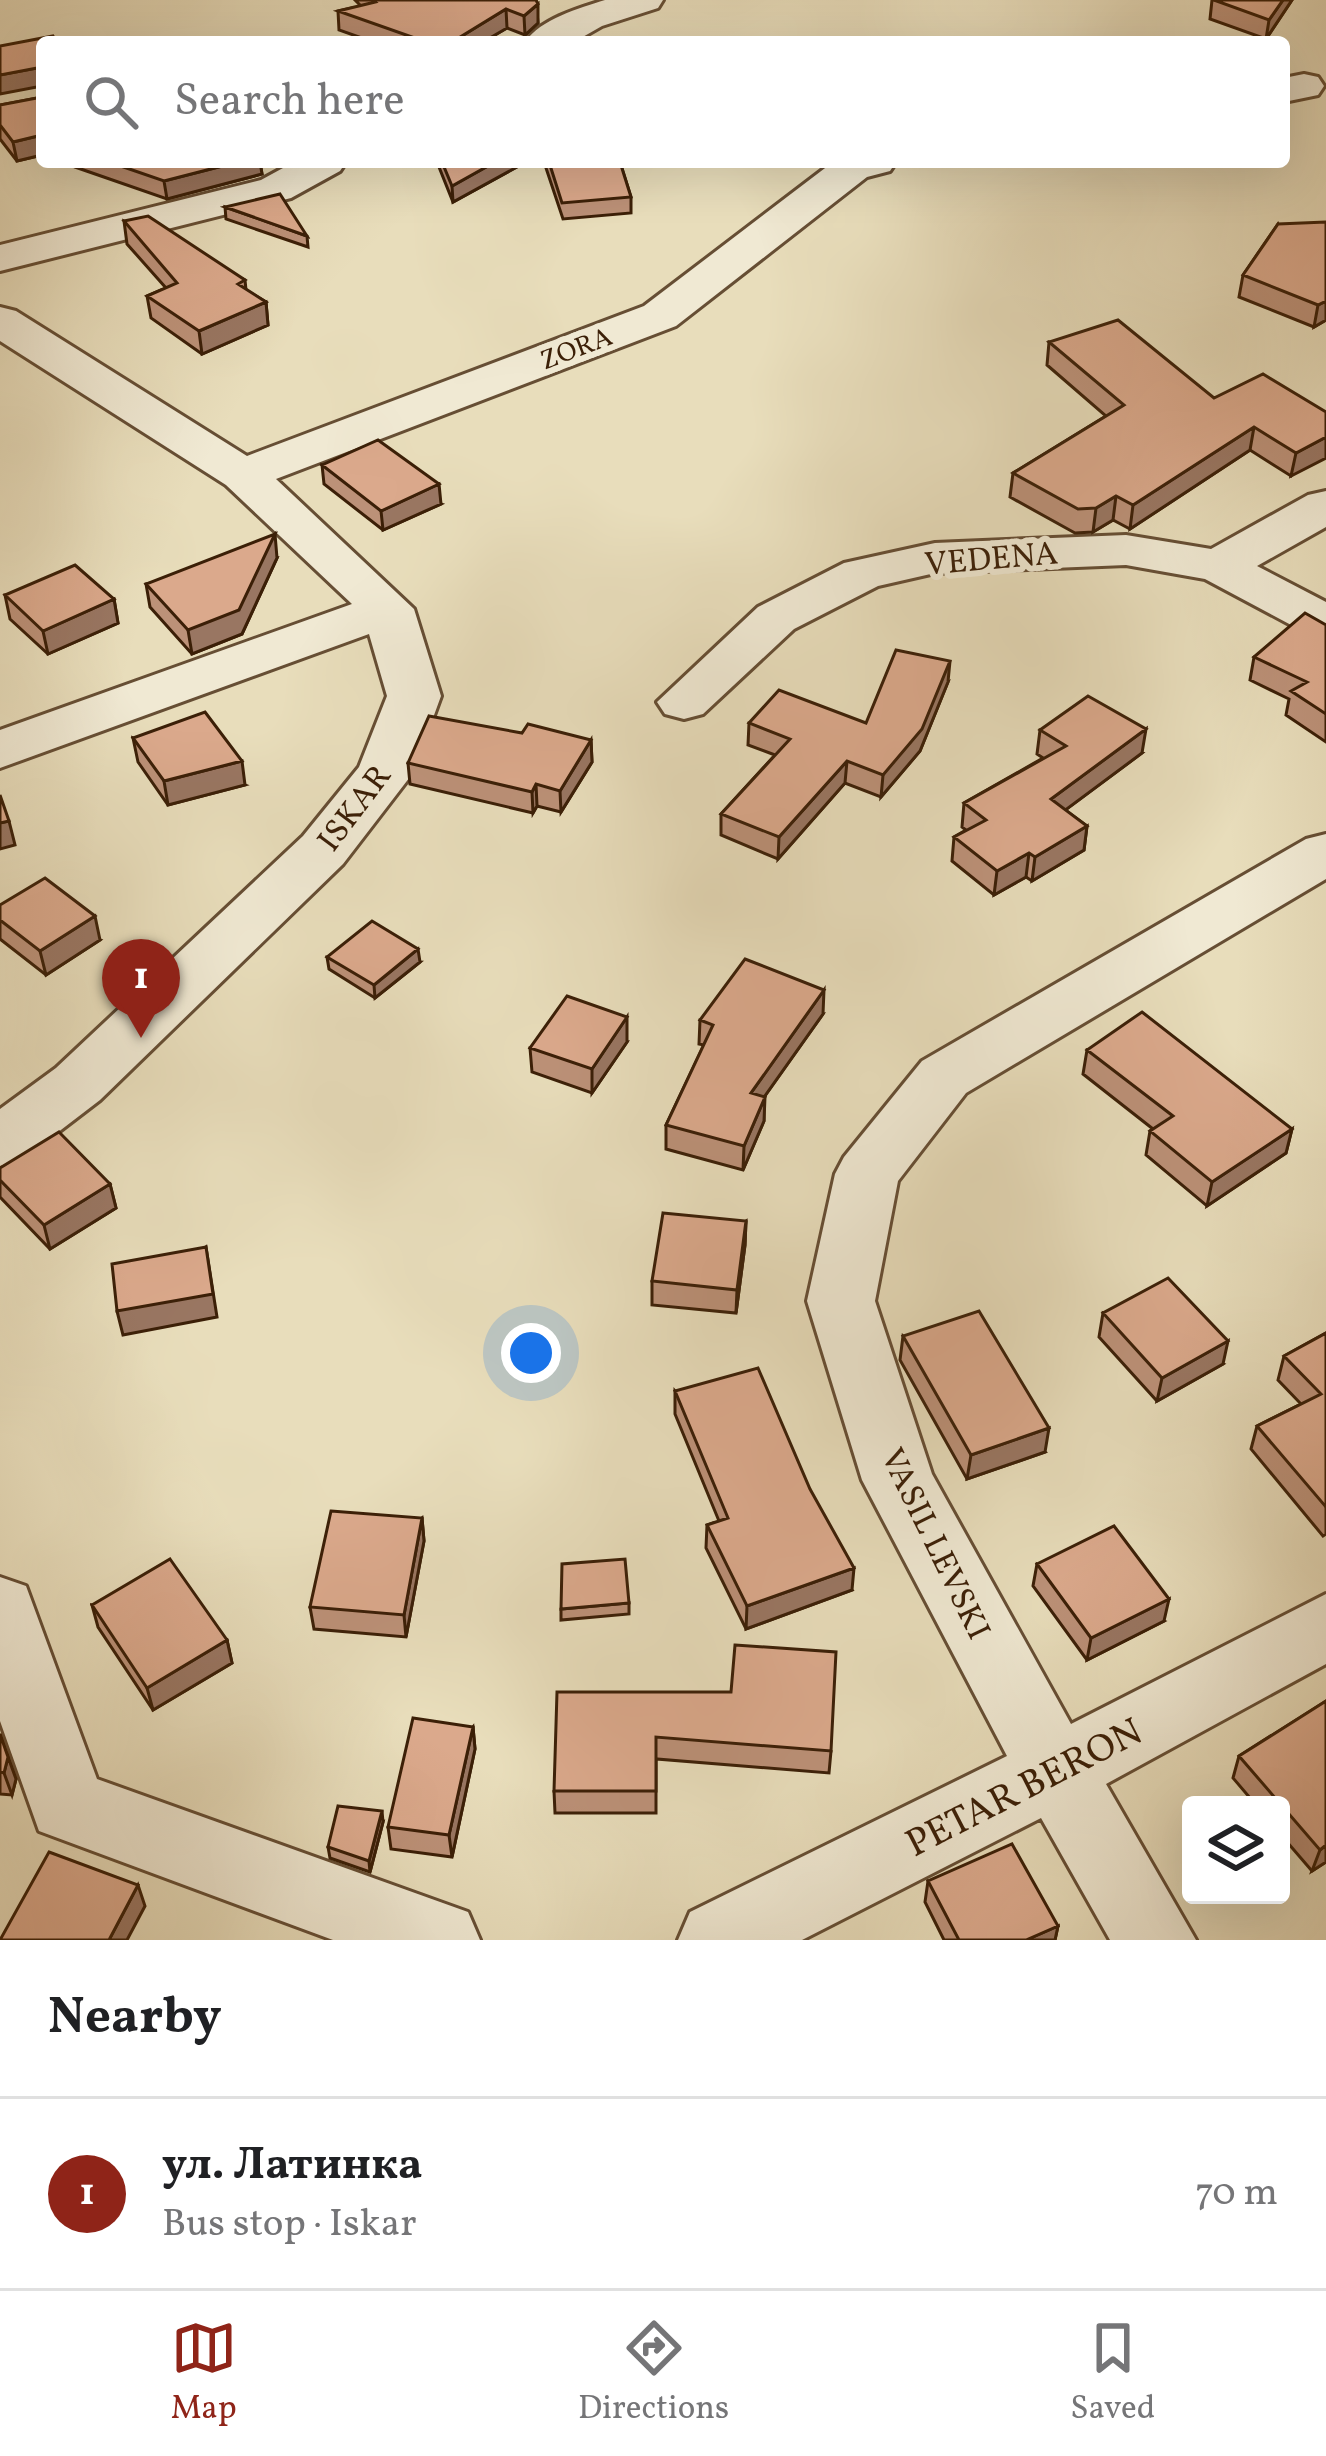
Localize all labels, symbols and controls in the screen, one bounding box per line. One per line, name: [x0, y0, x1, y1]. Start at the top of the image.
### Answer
search box: [36, 36, 1290, 168]
icon: search: [78, 69, 144, 135]
text: Search here: [174, 71, 405, 134]
street label: ZORA: [535, 319, 618, 381]
street label: VEDENA: [923, 532, 1060, 590]
street label: ISKAR: [308, 756, 404, 862]
pin: 1: [102, 939, 180, 1038]
your location: [501, 1323, 561, 1383]
street label: VASIL LEVSKI: [867, 1441, 1000, 1648]
street label: PETAR BERON: [897, 1707, 1153, 1872]
map controls: [1182, 1796, 1290, 1904]
button: layers: [1182, 1796, 1290, 1904]
text: Nearby: [48, 1983, 222, 2054]
text: ул. Латинка: [162, 2135, 423, 2198]
text: 1: [79, 2167, 95, 2221]
text: 70 m: [1195, 2167, 1278, 2221]
text: Bus stop · Iskar: [162, 2198, 417, 2252]
tab: Map: [171, 2315, 237, 2433]
tab: Directions: [578, 2315, 729, 2433]
tab: Saved: [1070, 2315, 1155, 2433]

